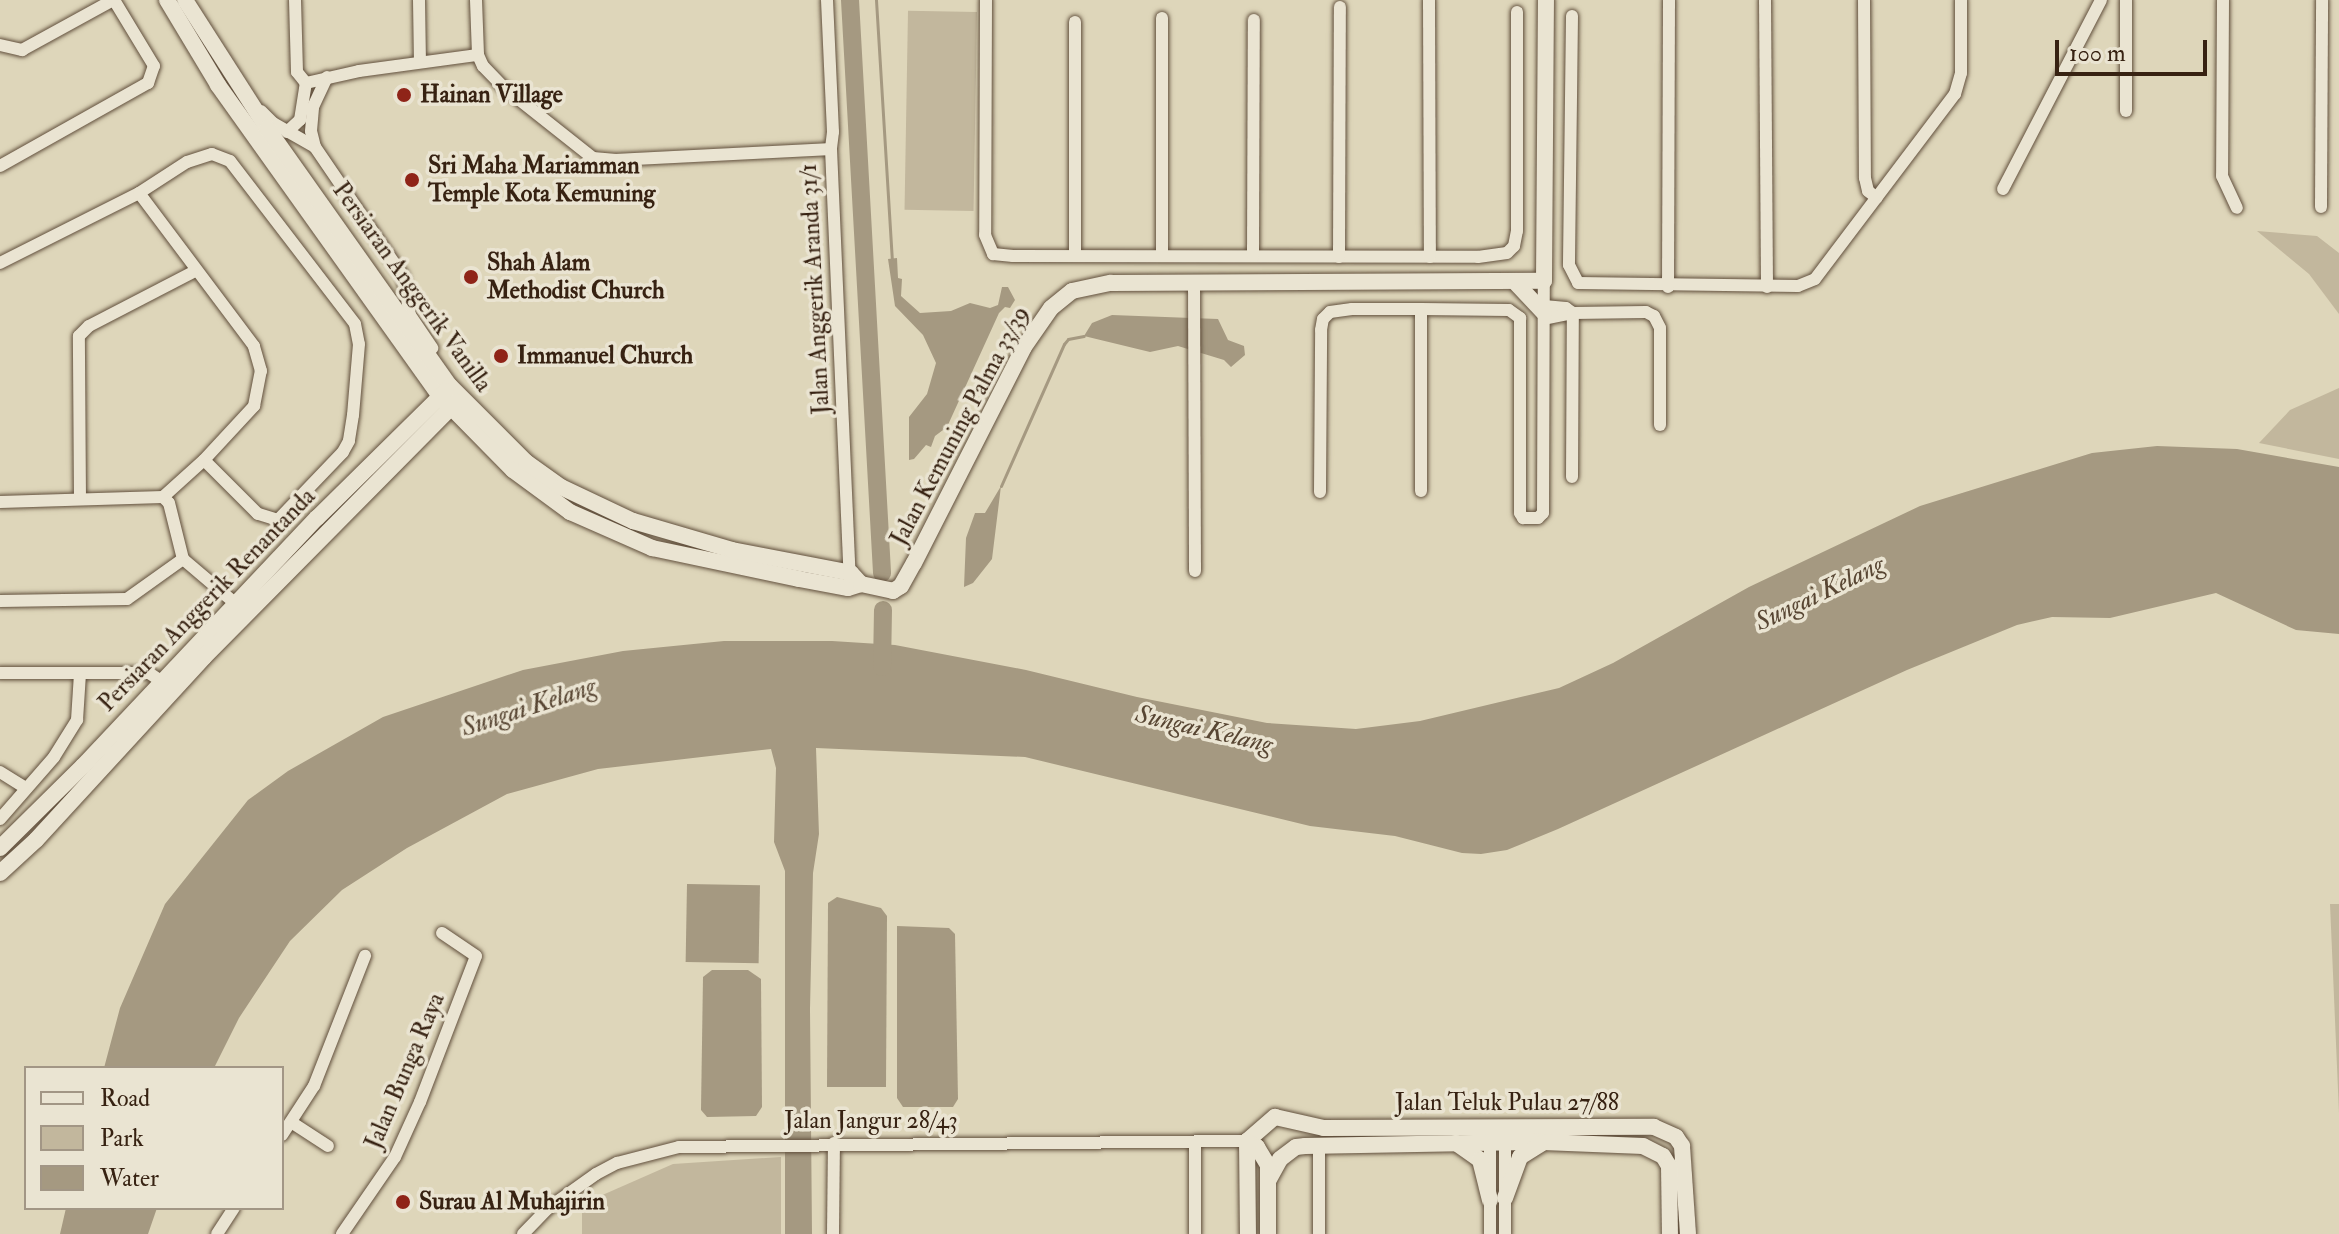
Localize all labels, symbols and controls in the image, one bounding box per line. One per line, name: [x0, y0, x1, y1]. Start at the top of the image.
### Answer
scale bar: [2059, 24, 2211, 74]
text: 100 m: [2069, 38, 2126, 69]
place label: Hainan Village: [420, 81, 563, 109]
marker: Hainan Village: [395, 86, 413, 104]
place label: Sri Maha Mariamman Temple Kota Kemuning: [428, 152, 655, 208]
street label: Jalan Anggerik Aranda 31/1: [794, 163, 836, 415]
marker: Sri Maha Mariamman Temple Kota Kemuning: [403, 171, 421, 189]
street label: Persiaran Anggerik Vanilla: [326, 177, 498, 397]
place label: Shah Alam Methodist Church: [487, 249, 665, 305]
marker: Shah Alam Methodist Church: [462, 268, 480, 286]
street label: Jalan Kemuning Palma 33/39: [885, 301, 1035, 551]
place label: Immanuel Church: [517, 342, 693, 370]
marker: Immanuel Church: [492, 347, 510, 365]
street label: Persiaran Anggerik Renantanda: [93, 482, 321, 718]
water label: Sungai Kelang: [1750, 549, 1890, 639]
water label: Sungai Kelang: [458, 672, 600, 744]
water label: Sungai Kelang: [1132, 699, 1276, 761]
street label: Jalan Bunga Raya: [359, 989, 451, 1153]
legend: [24, 1066, 284, 1210]
text: Road: [100, 1083, 150, 1114]
street label: Jalan Teluk Pulau 27/88: [1395, 1089, 1619, 1117]
street label: Jalan Jangur 28/43: [784, 1107, 958, 1135]
text: Park: [100, 1123, 144, 1154]
text: Water: [100, 1163, 159, 1194]
place label: Surau Al Muhajirin: [419, 1188, 605, 1216]
marker: Surau Al Muhajirin: [394, 1193, 412, 1211]

